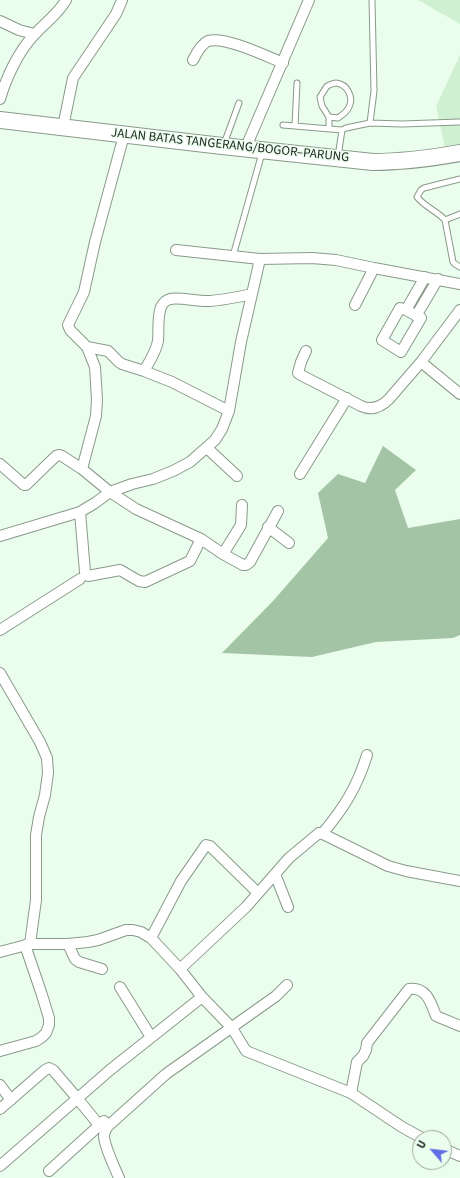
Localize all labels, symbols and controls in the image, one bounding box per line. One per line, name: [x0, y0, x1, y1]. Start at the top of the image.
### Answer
street label: JALAN BATAS TANGERANG/BOGOR–PARUNG: [110, 126, 350, 166]
north arrow: [412, 1130, 452, 1170]
text: U: [414, 1138, 430, 1151]

